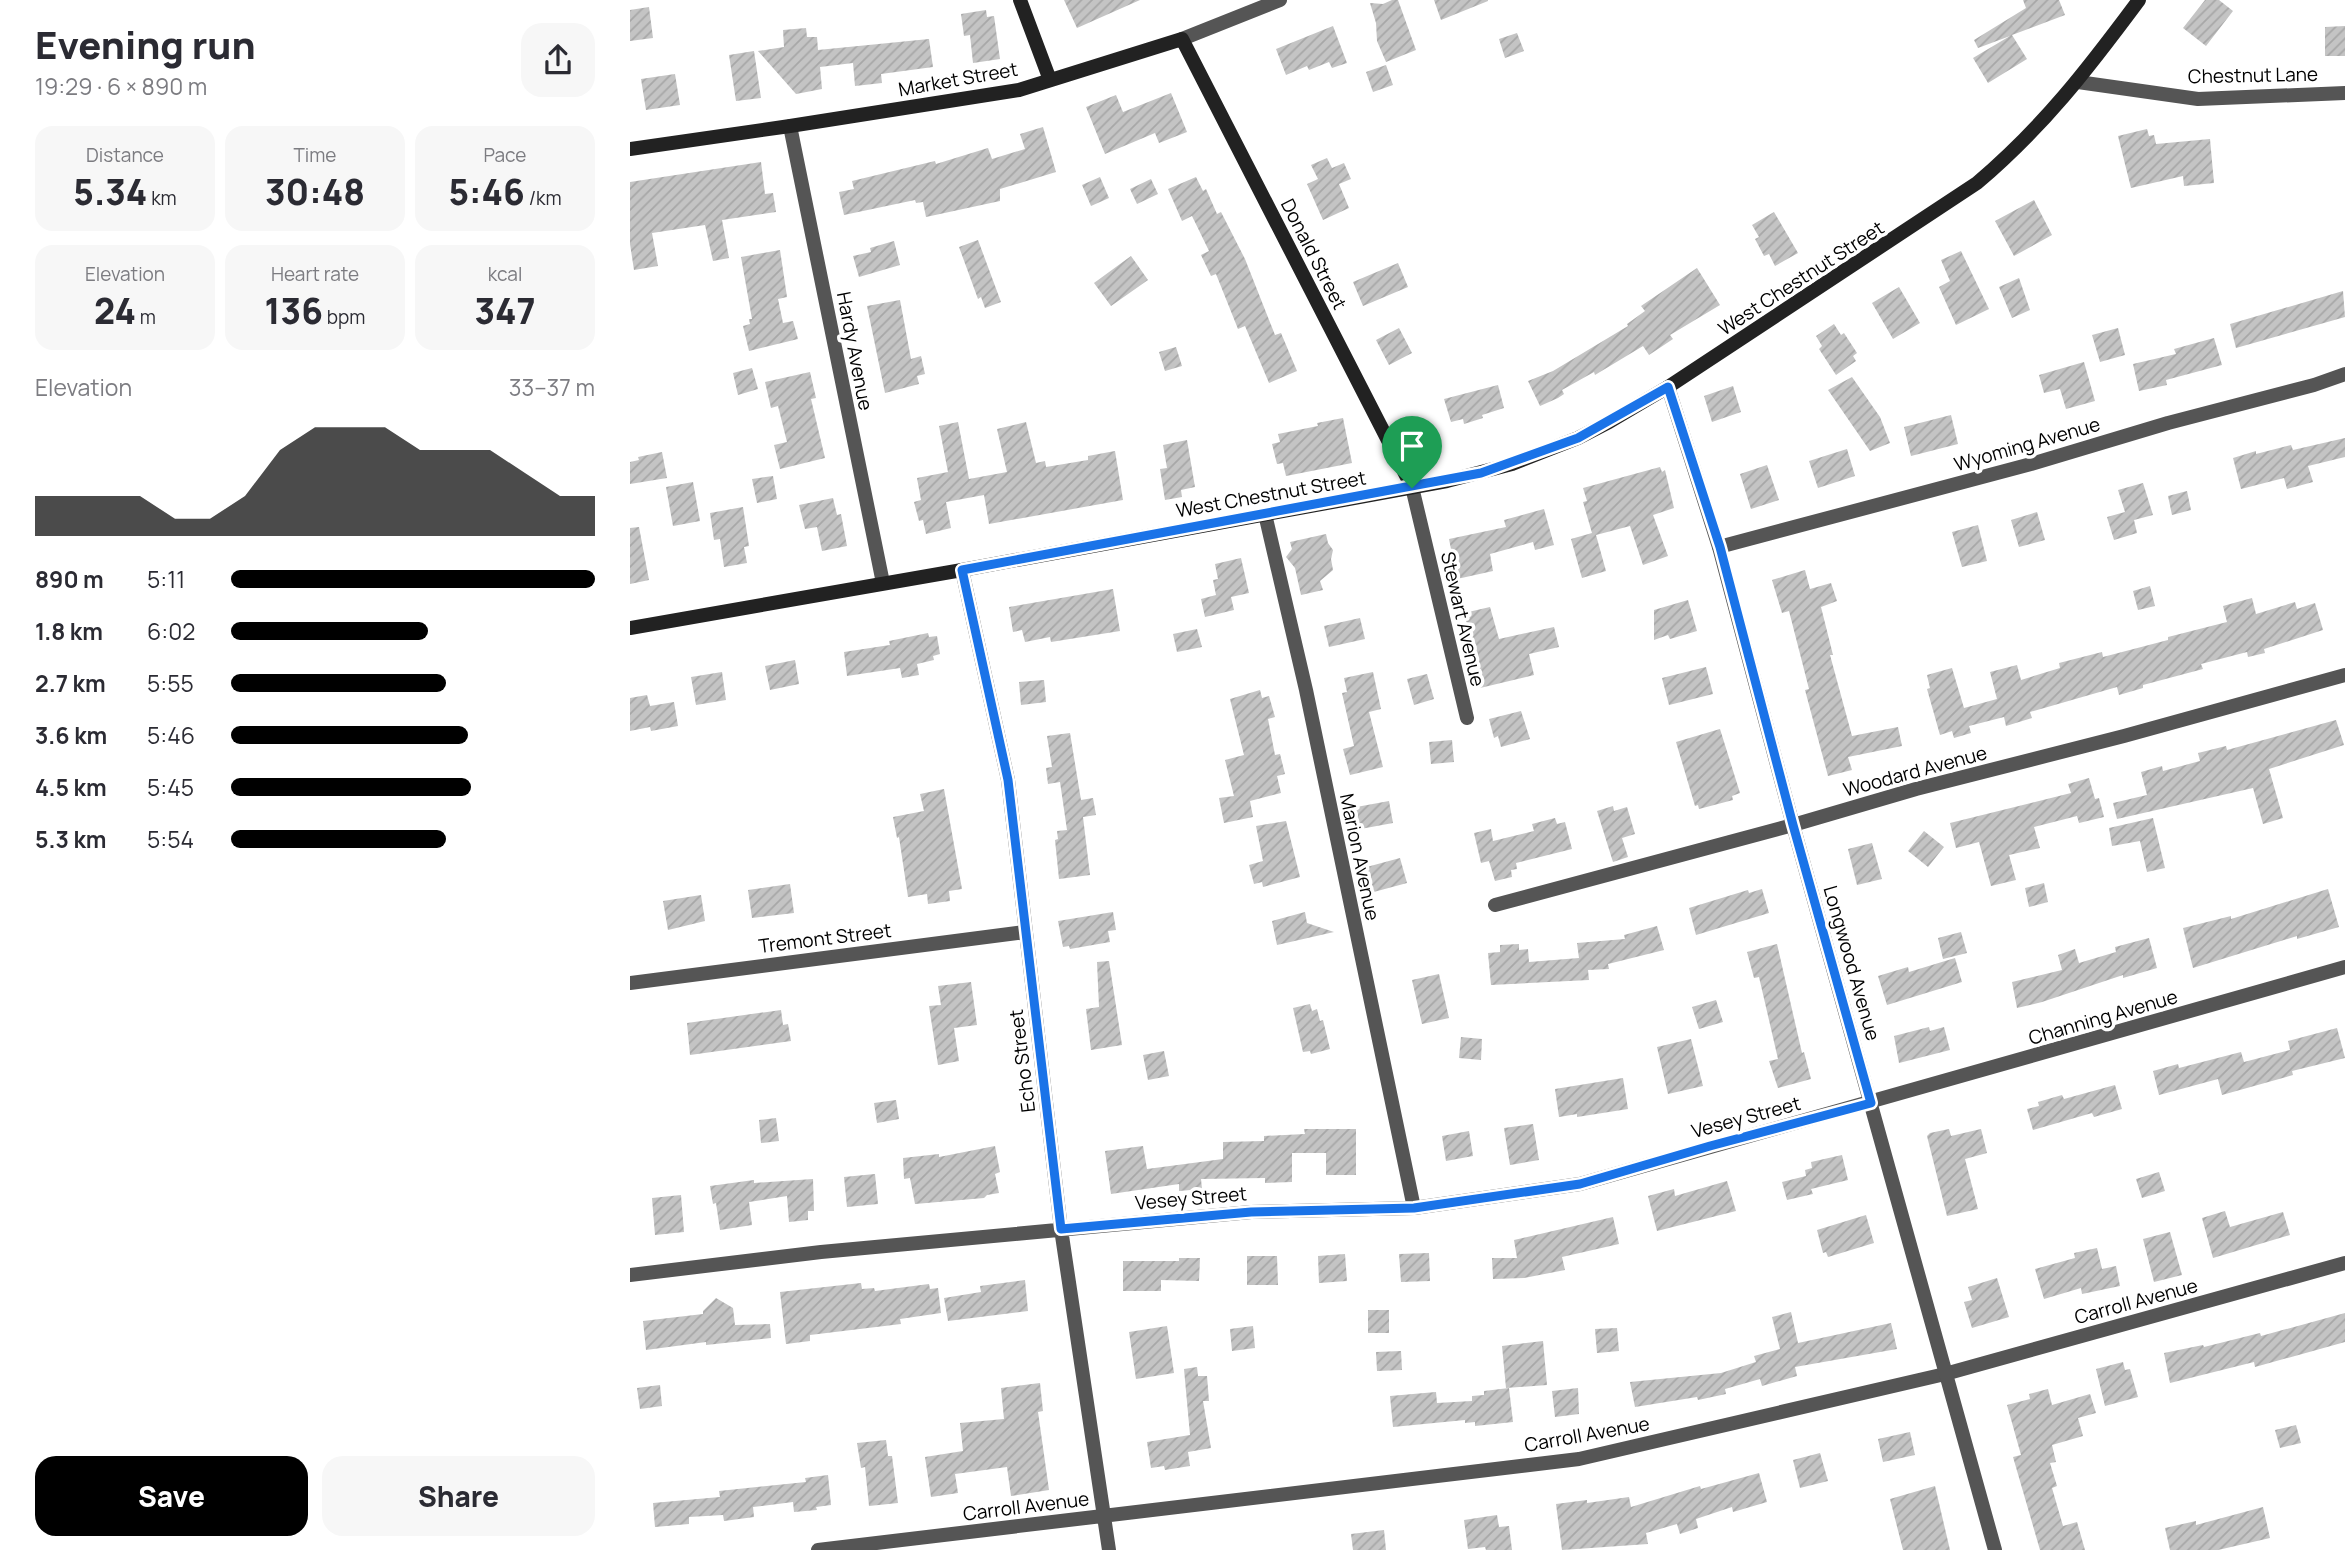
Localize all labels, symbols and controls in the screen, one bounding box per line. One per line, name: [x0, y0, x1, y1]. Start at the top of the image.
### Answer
text: Evening run: [35, 18, 256, 70]
button: share: [521, 23, 595, 97]
street label: Market Street: [896, 56, 1020, 102]
street label: Chestnut Lane: [2188, 61, 2318, 89]
text: 19:29 · 6 × 890 m: [35, 70, 207, 102]
text: Distance: [86, 142, 164, 168]
text: Time: [294, 142, 336, 168]
text: Pace: [484, 142, 526, 168]
text: 5.34: [73, 168, 147, 216]
text: 30:48: [265, 168, 365, 216]
text: 5:46: [448, 168, 525, 216]
text: km: [147, 185, 177, 211]
text: /km: [525, 185, 562, 211]
street label: Donald Street: [1275, 194, 1353, 314]
street label: West Chestnut Street: [1713, 215, 1889, 341]
text: Elevation: [85, 261, 165, 287]
text: Heart rate: [271, 261, 359, 287]
text: kcal: [488, 261, 522, 287]
text: 24: [94, 287, 136, 335]
text: 136: [265, 287, 323, 335]
text: 347: [474, 287, 536, 335]
street label: Hardy Avenue: [831, 289, 879, 413]
text: m: [136, 304, 156, 330]
text: bpm: [323, 304, 365, 330]
text: Elevation: [35, 371, 132, 403]
text: 33–37 m: [509, 371, 595, 403]
street label: Wyoming Avenue: [1951, 411, 2103, 477]
pin: [1382, 416, 1442, 488]
icon: arrive: [1393, 427, 1431, 465]
street label: West Chestnut Street: [1174, 464, 1368, 524]
street label: Stewart Avenue: [1435, 549, 1491, 689]
text: 890 m: [35, 563, 104, 595]
text: 5:11: [147, 563, 185, 595]
text: 1.8 km: [35, 615, 103, 647]
text: 6:02: [147, 615, 195, 647]
text: 2.7 km: [35, 667, 106, 699]
text: 5:55: [147, 667, 194, 699]
text: 3.6 km: [35, 719, 107, 751]
text: 5:46: [147, 719, 195, 751]
street label: Woodard Avenue: [1840, 739, 1990, 803]
text: 4.5 km: [35, 771, 107, 803]
text: 5:45: [147, 771, 194, 803]
street label: Marion Avenue: [1334, 791, 1386, 923]
text: 5.3 km: [35, 823, 106, 855]
text: 5:54: [147, 823, 194, 855]
street label: Longwood Avenue: [1817, 882, 1887, 1044]
street label: Tremont Street: [757, 917, 893, 959]
street label: Channing Avenue: [2025, 983, 2181, 1051]
street label: Echo Street: [1003, 1008, 1041, 1114]
street label: Vesey Street: [1689, 1090, 1803, 1144]
street label: Vesey Street: [1134, 1180, 1248, 1216]
street label: Carroll Avenue: [2071, 1272, 2201, 1330]
street label: Carroll Avenue: [1522, 1410, 1652, 1458]
button: Save: [35, 1456, 308, 1536]
button: Share: [322, 1456, 595, 1536]
street label: Carroll Avenue: [962, 1485, 1090, 1527]

